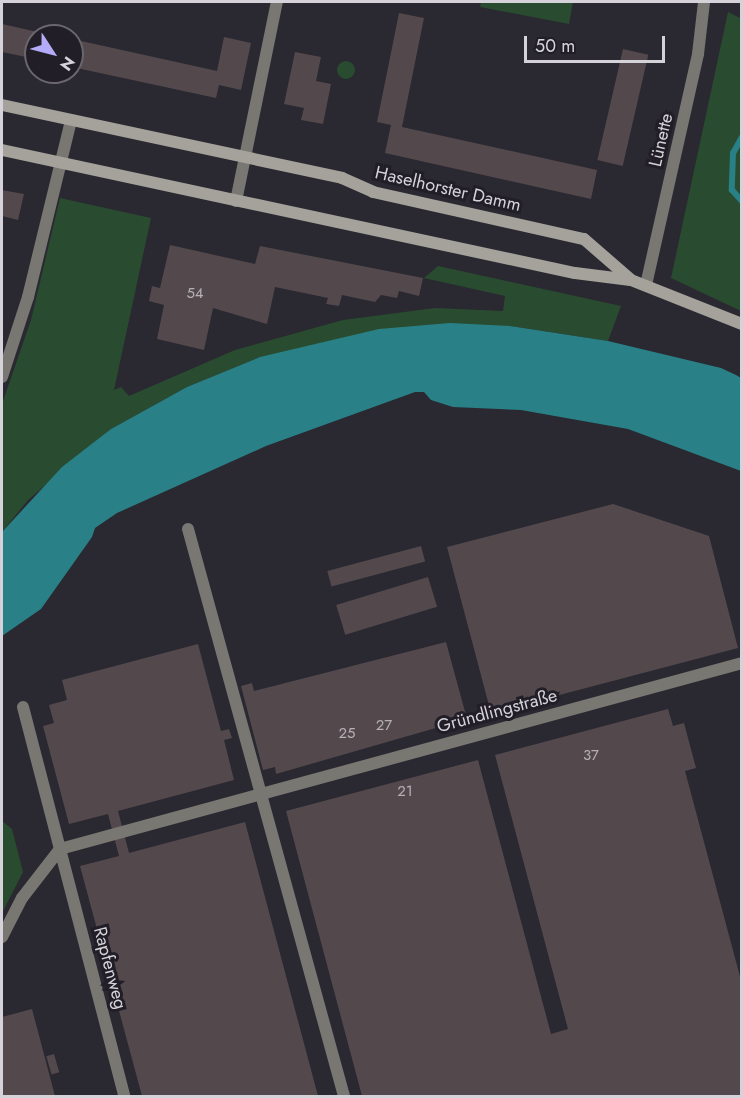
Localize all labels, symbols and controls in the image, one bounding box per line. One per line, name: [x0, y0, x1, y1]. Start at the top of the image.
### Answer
north arrow: [24, 24, 84, 84]
scale bar: [527, 24, 668, 62]
text: 50 m: [535, 33, 575, 59]
text: N: [54, 52, 80, 76]
street label: Lünette: [644, 111, 678, 169]
street label: Haselhorster Damm: [373, 162, 523, 216]
house number: 54: [186, 285, 204, 303]
street label: Gründlingstraße: [434, 685, 560, 737]
house number: 27: [376, 717, 392, 735]
house number: 25: [339, 725, 355, 743]
house number: 37: [583, 747, 599, 765]
house number: 21: [397, 783, 413, 801]
street label: Rapfenweg: [89, 925, 131, 1011]

